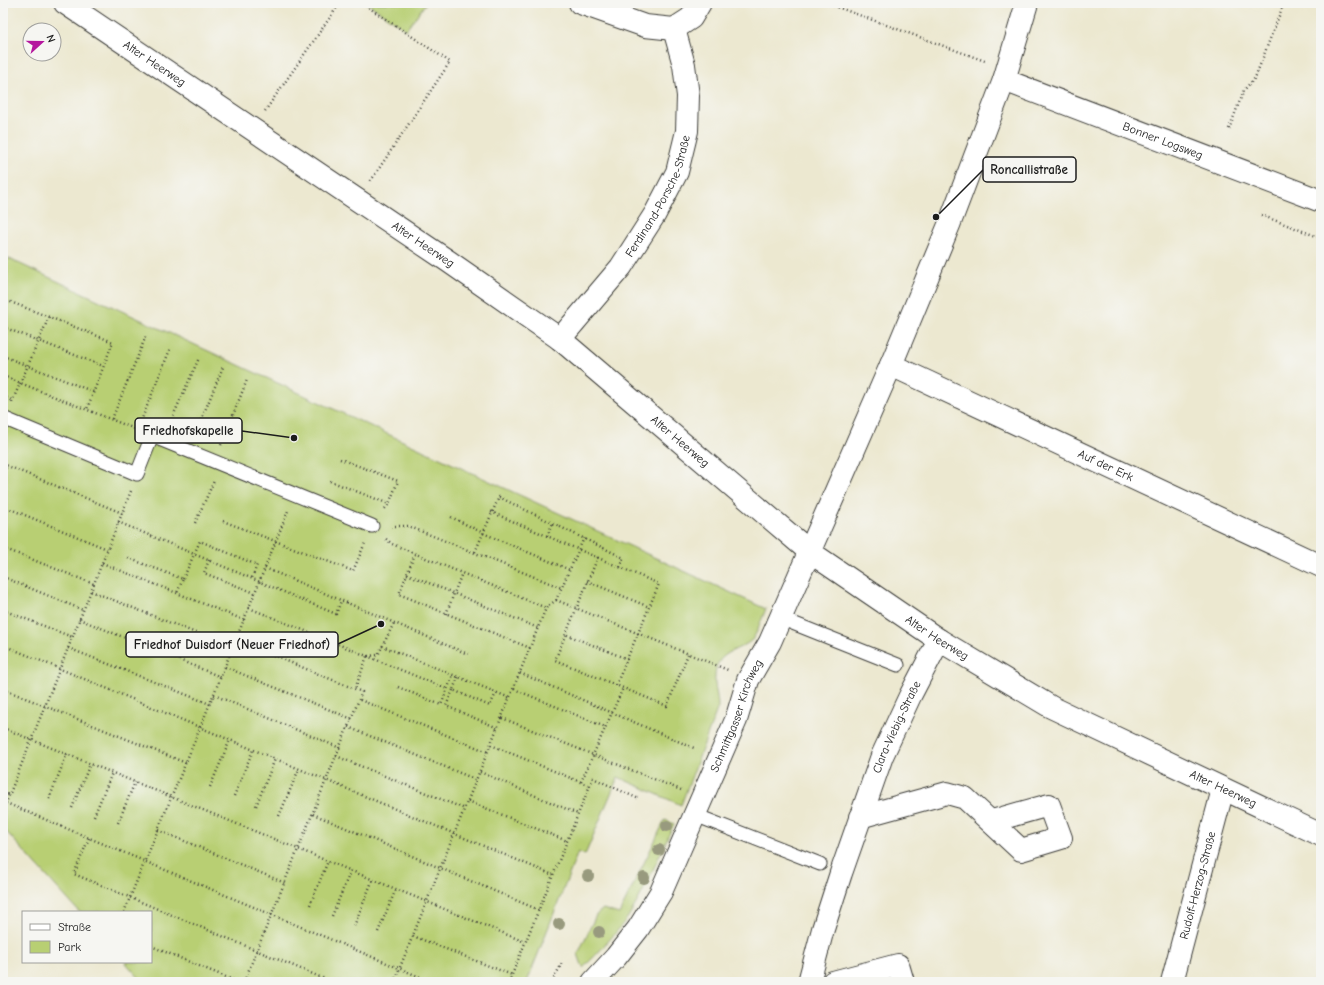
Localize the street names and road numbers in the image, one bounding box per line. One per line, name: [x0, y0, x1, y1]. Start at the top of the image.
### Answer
street label: Alter Heerweg: [121, 37, 188, 89]
street label: Bonner Logsweg: [1121, 119, 1205, 162]
street label: Ferdinand-Porsche-Straße: [622, 134, 693, 260]
street label: Alter Heerweg: [389, 218, 457, 270]
street label: Alter Heerweg: [648, 412, 712, 470]
street label: Auf der Erk: [1076, 446, 1136, 484]
street label: Alter Heerweg: [903, 612, 971, 663]
street label: Schmittgasser Kirchweg: [707, 657, 766, 774]
street label: Clara-Viebig-Straße: [870, 678, 924, 775]
street label: Alter Heerweg: [1188, 767, 1259, 810]
street label: Rudolf-Herzog-Straße: [1177, 830, 1219, 941]

